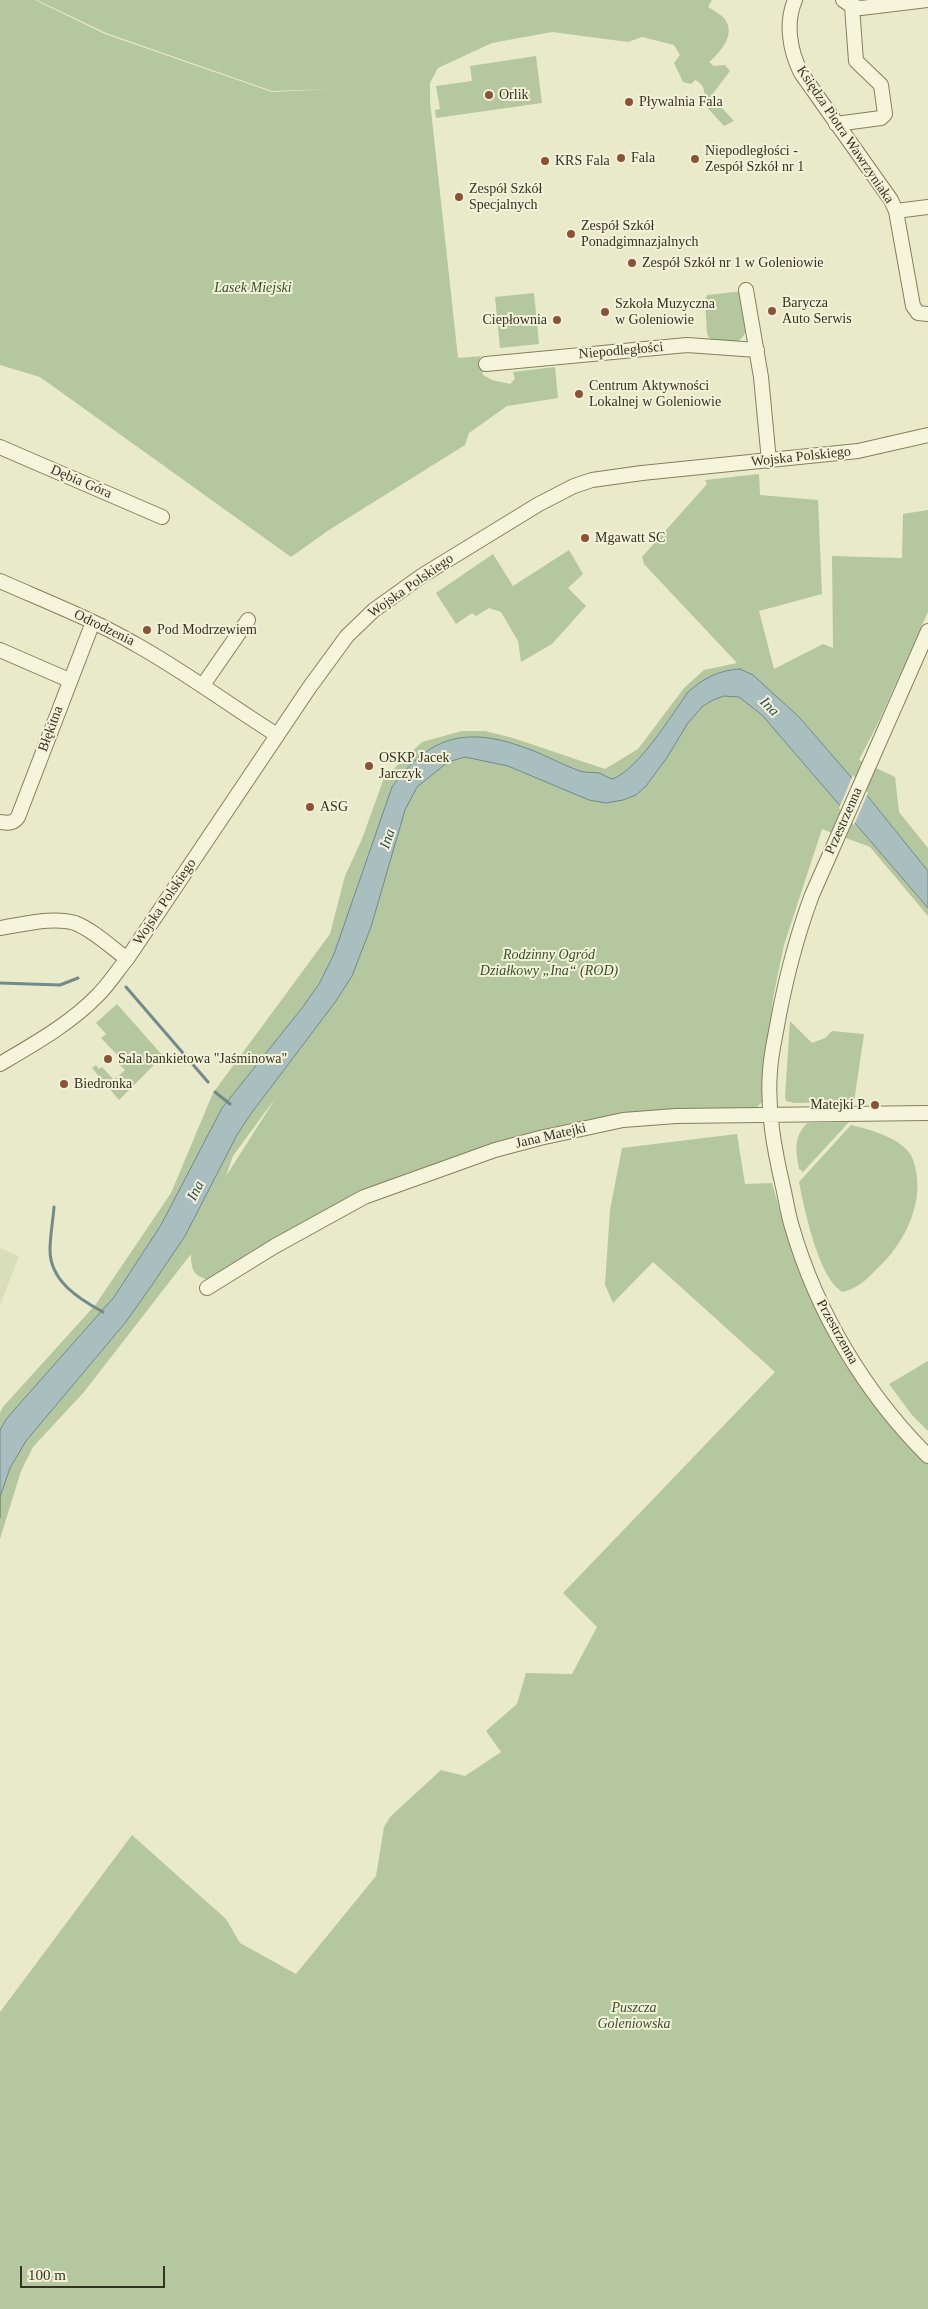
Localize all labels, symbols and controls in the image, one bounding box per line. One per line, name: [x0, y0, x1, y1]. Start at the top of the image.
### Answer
street label: Księdza Piotra Wawrzyniaka: [793, 63, 897, 207]
place label: Orlik: [499, 87, 529, 103]
marker: Orlik: [483, 89, 495, 101]
place label: Pływalnia Fala: [639, 94, 723, 110]
marker: Pływalnia Fala: [623, 96, 635, 108]
place label: Niepodległości - Zespół Szkół nr 1: [705, 143, 804, 176]
place label: Fala: [631, 150, 655, 166]
marker: Fala: [615, 152, 627, 164]
place label: KRS Fala: [555, 153, 610, 169]
marker: Niepodległości - Zespół Szkół nr 1: [689, 153, 701, 165]
marker: KRS Fala: [539, 155, 551, 167]
place label: Zespół Szkół Specjalnych: [469, 181, 542, 213]
marker: Zespół Szkół Specjalnych: [453, 191, 465, 203]
place label: Zespół Szkół Ponadgimnazjalnych: [581, 218, 698, 250]
marker: Zespół Szkół Ponadgimnazjalnych: [565, 228, 577, 240]
place label: Zespół Szkół nr 1 w Goleniowie: [642, 255, 824, 271]
marker: Zespół Szkół nr 1 w Goleniowie: [626, 257, 638, 269]
park label: Lasek Miejski: [214, 280, 292, 296]
place label: Barycza Auto Serwis: [782, 295, 852, 328]
place label: Szkoła Muzyczna w Goleniowie: [615, 296, 715, 328]
marker: Barycza Auto Serwis: [766, 305, 778, 317]
marker: Szkoła Muzyczna w Goleniowie: [599, 306, 611, 318]
place label: Ciepłownia: [482, 312, 547, 328]
marker: Ciepłownia: [551, 314, 563, 326]
street label: Niepodległości: [578, 339, 664, 363]
place label: Centrum Aktywności Lokalnej w Goleniowie: [589, 378, 721, 411]
marker: Centrum Aktywności Lokalnej w Goleniowie: [573, 388, 585, 400]
street label: Wojska Polskiego: [750, 443, 852, 471]
street label: Dębia Góra: [48, 462, 114, 502]
place label: Mgawatt SC: [595, 530, 665, 546]
marker: Mgawatt SC: [579, 532, 591, 544]
street label: Wojska Polskiego: [365, 550, 457, 622]
street label: Odrodzenia: [71, 606, 137, 650]
place label: Pod Modrzewiem: [157, 622, 257, 638]
marker: Pod Modrzewiem: [141, 624, 153, 636]
water label: Ina: [756, 694, 782, 720]
street label: Błękitna: [35, 704, 67, 754]
place label: OSKP Jacek Jarczyk: [379, 750, 449, 782]
marker: OSKP Jacek Jarczyk: [363, 760, 375, 772]
street label: Przestrzenna: [822, 785, 866, 857]
place label: ASG: [320, 799, 348, 815]
marker: ASG: [304, 801, 316, 813]
water label: Ina: [376, 827, 400, 851]
street label: Wojska Polskiego: [130, 856, 200, 948]
park label: Rodzinny Ogród Działkowy „Ina“ (ROD): [480, 947, 618, 980]
place label: Sala bankietowa "Jaśminowa": [118, 1051, 287, 1067]
marker: Sala bankietowa "Jaśminowa": [102, 1053, 114, 1065]
place label: Biedronka: [74, 1076, 132, 1092]
marker: Biedronka: [58, 1078, 70, 1090]
place label: Matejki P: [810, 1097, 865, 1113]
marker: Matejki P: [869, 1099, 881, 1111]
street label: Jana Matejki: [514, 1120, 588, 1152]
water label: Ina: [183, 1178, 209, 1204]
street label: Przestrzenna: [812, 1297, 862, 1367]
park label: Puszcza Goleniowska: [597, 2000, 671, 2032]
scale bar: [22, 2256, 168, 2288]
text: 100 m: [28, 2267, 66, 2283]

